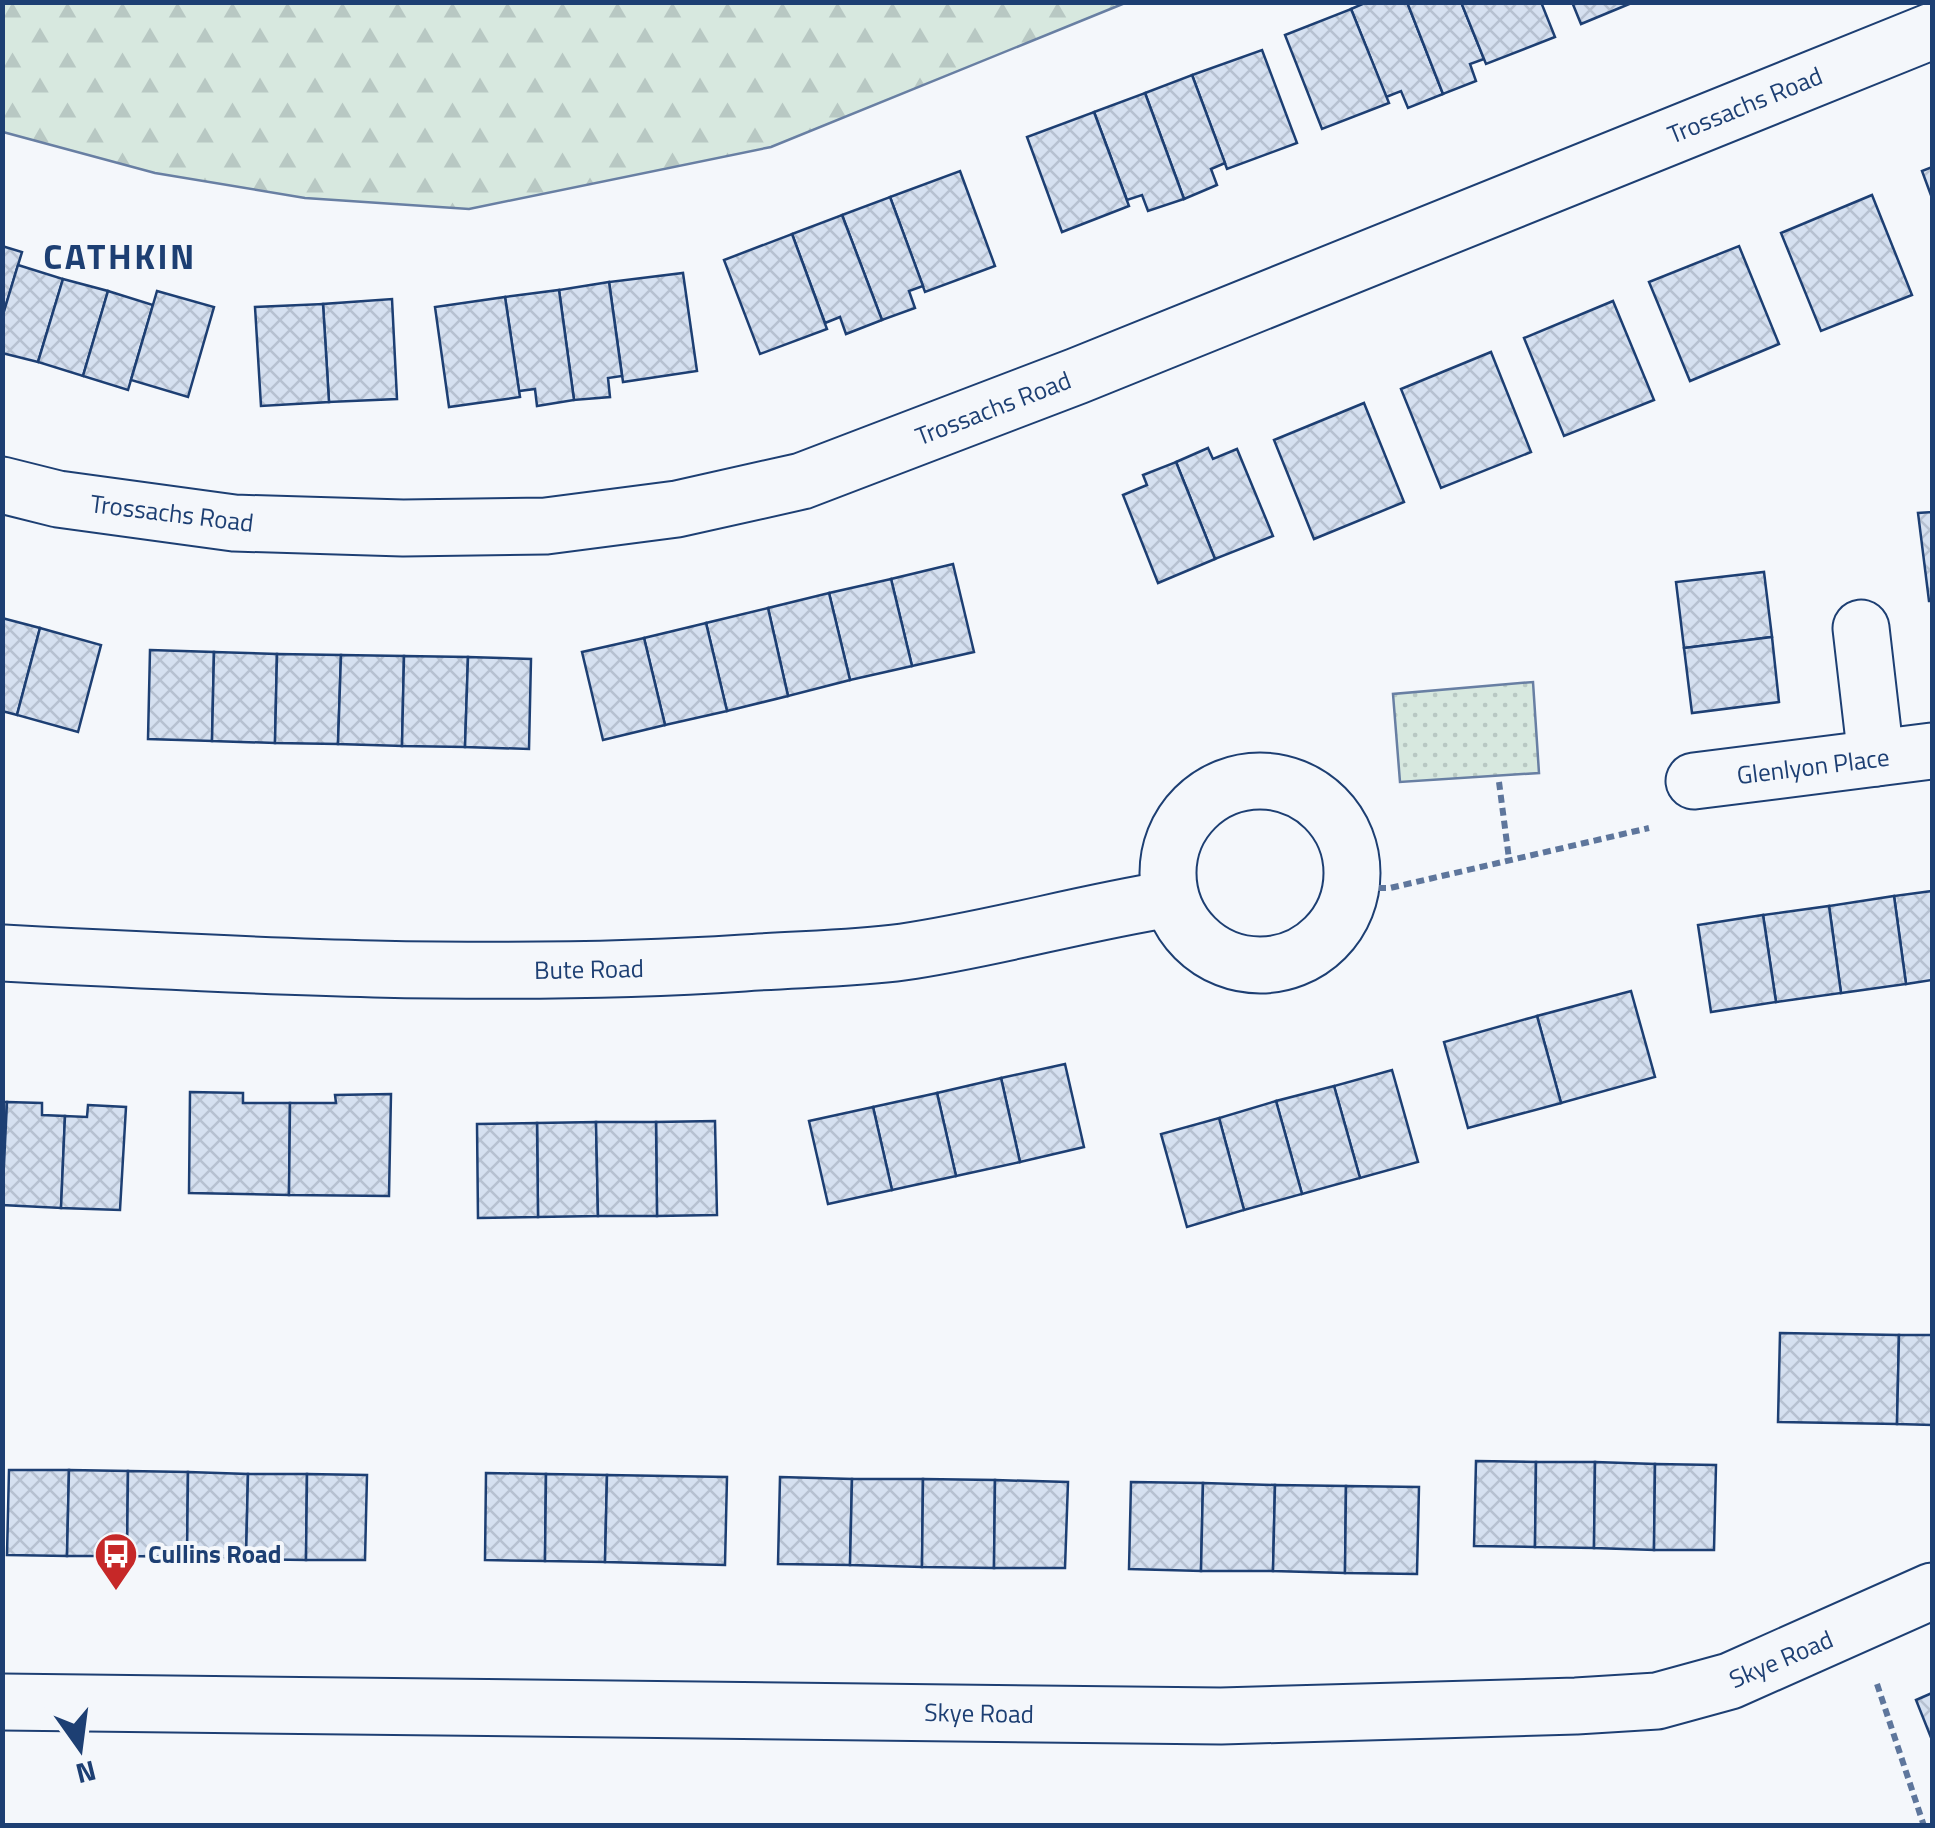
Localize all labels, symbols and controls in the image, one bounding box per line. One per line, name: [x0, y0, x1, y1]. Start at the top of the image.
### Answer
street label: Trossachs Road: [1662, 57, 1828, 153]
district label: CATHKIN: [43, 229, 197, 283]
street label: Trossachs Road: [910, 361, 1076, 455]
street label: Trossachs Road: [88, 484, 256, 542]
street label: Glenlyon Place: [1735, 738, 1891, 794]
street label: Bute Road: [534, 949, 644, 989]
bus stop icon: Cullins Road: [93, 1531, 139, 1592]
place label: Cullins Road: [148, 1535, 281, 1573]
street label: Skye Road: [1723, 1620, 1839, 1698]
street label: Skye Road: [924, 1693, 1034, 1733]
north arrow: [30, 1698, 130, 1798]
text: N: [72, 1750, 101, 1796]

